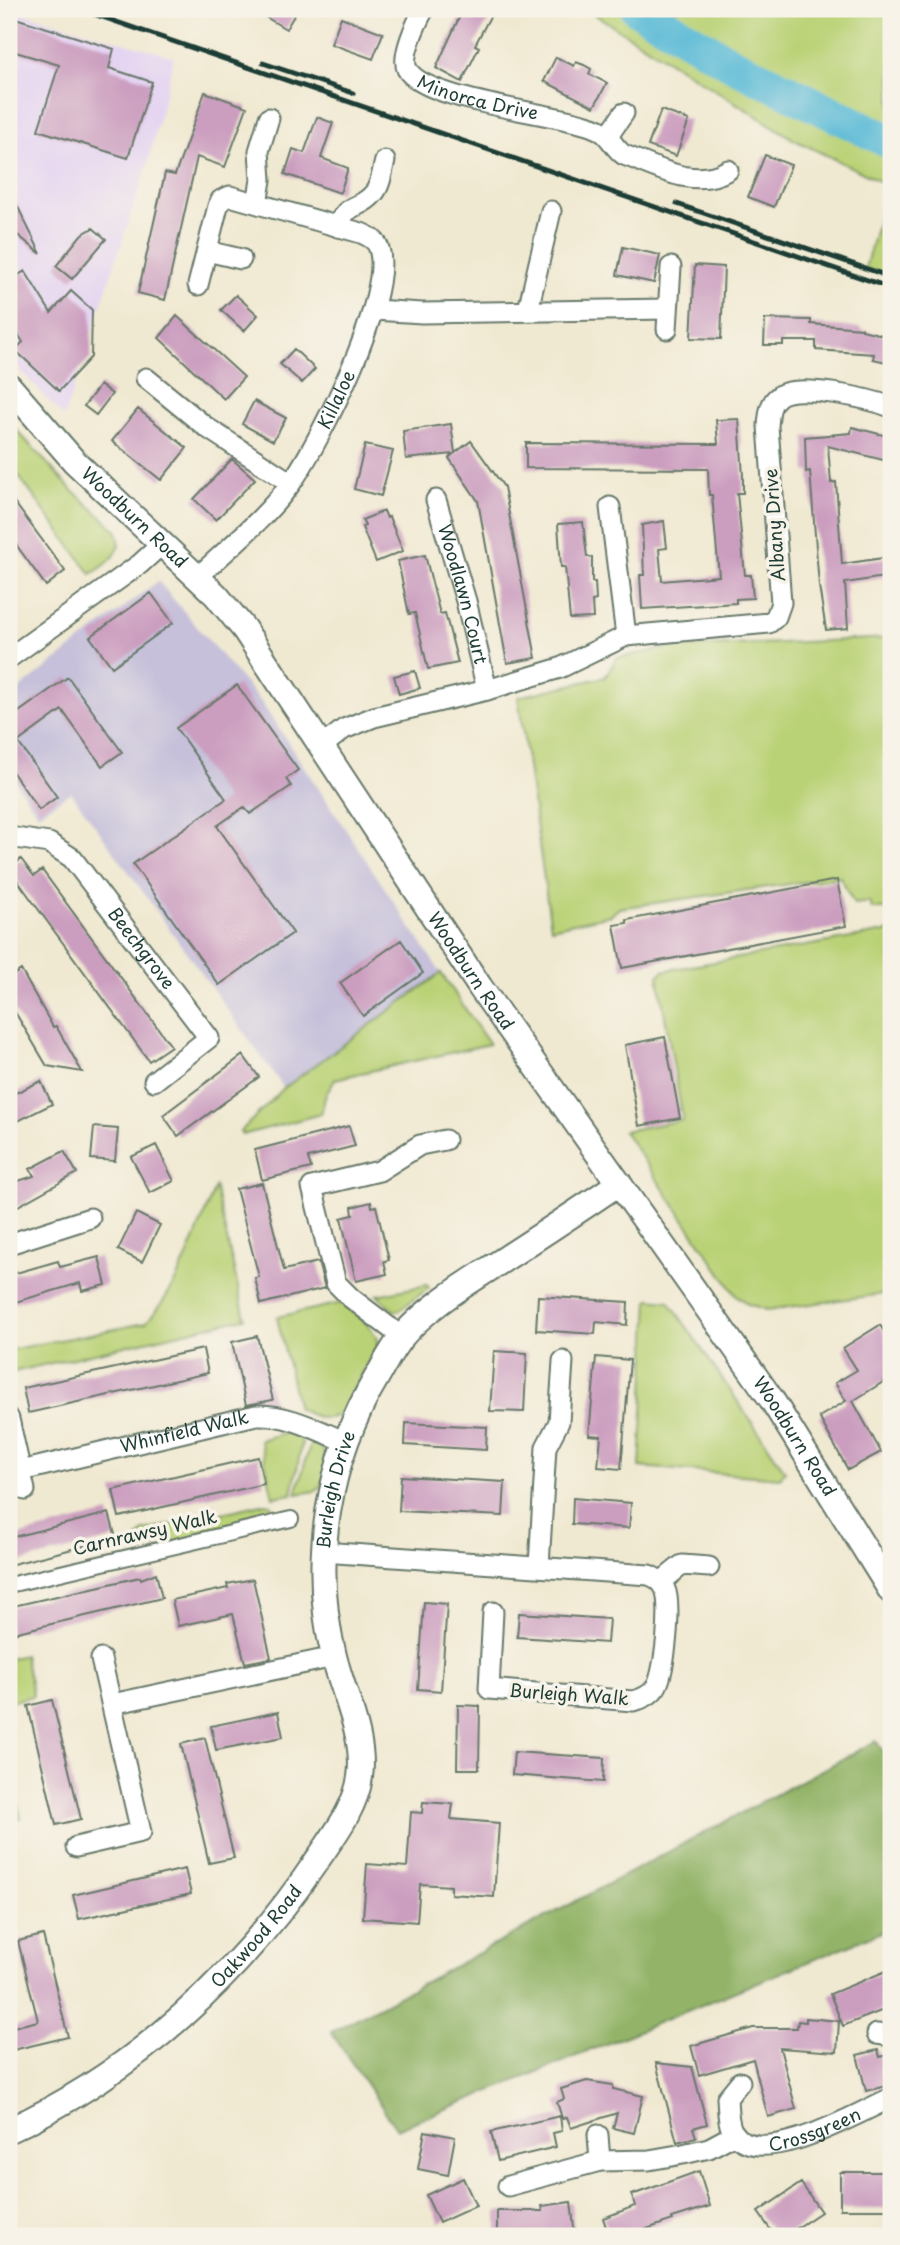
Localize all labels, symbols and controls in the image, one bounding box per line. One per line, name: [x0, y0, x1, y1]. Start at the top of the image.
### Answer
street label: Minorca Drive: [413, 67, 541, 126]
street label: Killaloe: [310, 365, 361, 433]
street label: Woodburn Road: [76, 460, 194, 574]
street label: Albany Drive: [756, 468, 791, 582]
street label: Woodlawn Court: [432, 521, 495, 666]
street label: Beechgrove: [102, 901, 182, 995]
street label: Woodburn Road: [422, 906, 521, 1035]
street label: Woodburn Road: [747, 1370, 844, 1501]
street label: Whinfield Walk: [117, 1402, 251, 1459]
street label: Burleigh Drive: [309, 1426, 361, 1550]
street label: Carnrawsy Walk: [70, 1502, 219, 1561]
street label: Burleigh Walk: [508, 1676, 630, 1711]
street label: Oakwood Road: [204, 1879, 308, 1993]
street label: Crossgreen: [767, 2100, 865, 2157]

